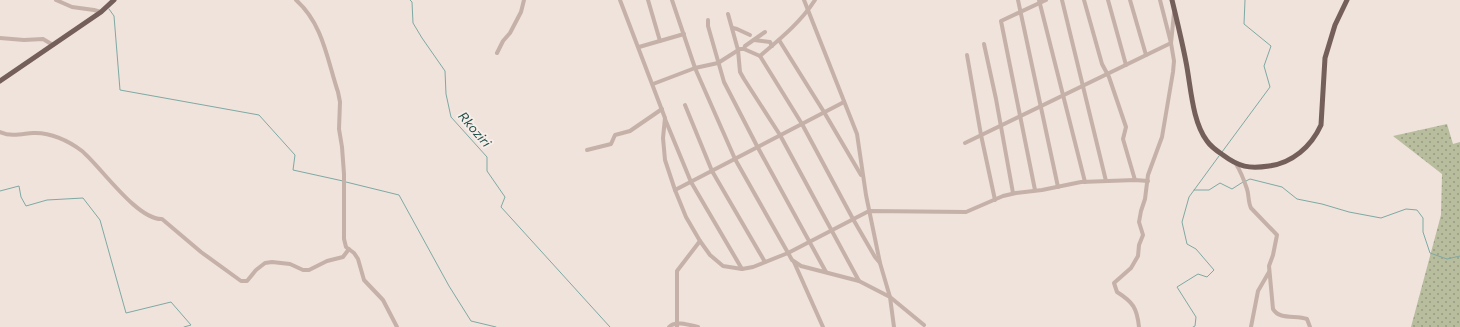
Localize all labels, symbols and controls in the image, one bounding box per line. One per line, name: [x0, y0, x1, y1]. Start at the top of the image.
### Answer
water label: Rkoziri: [455, 108, 495, 150]

